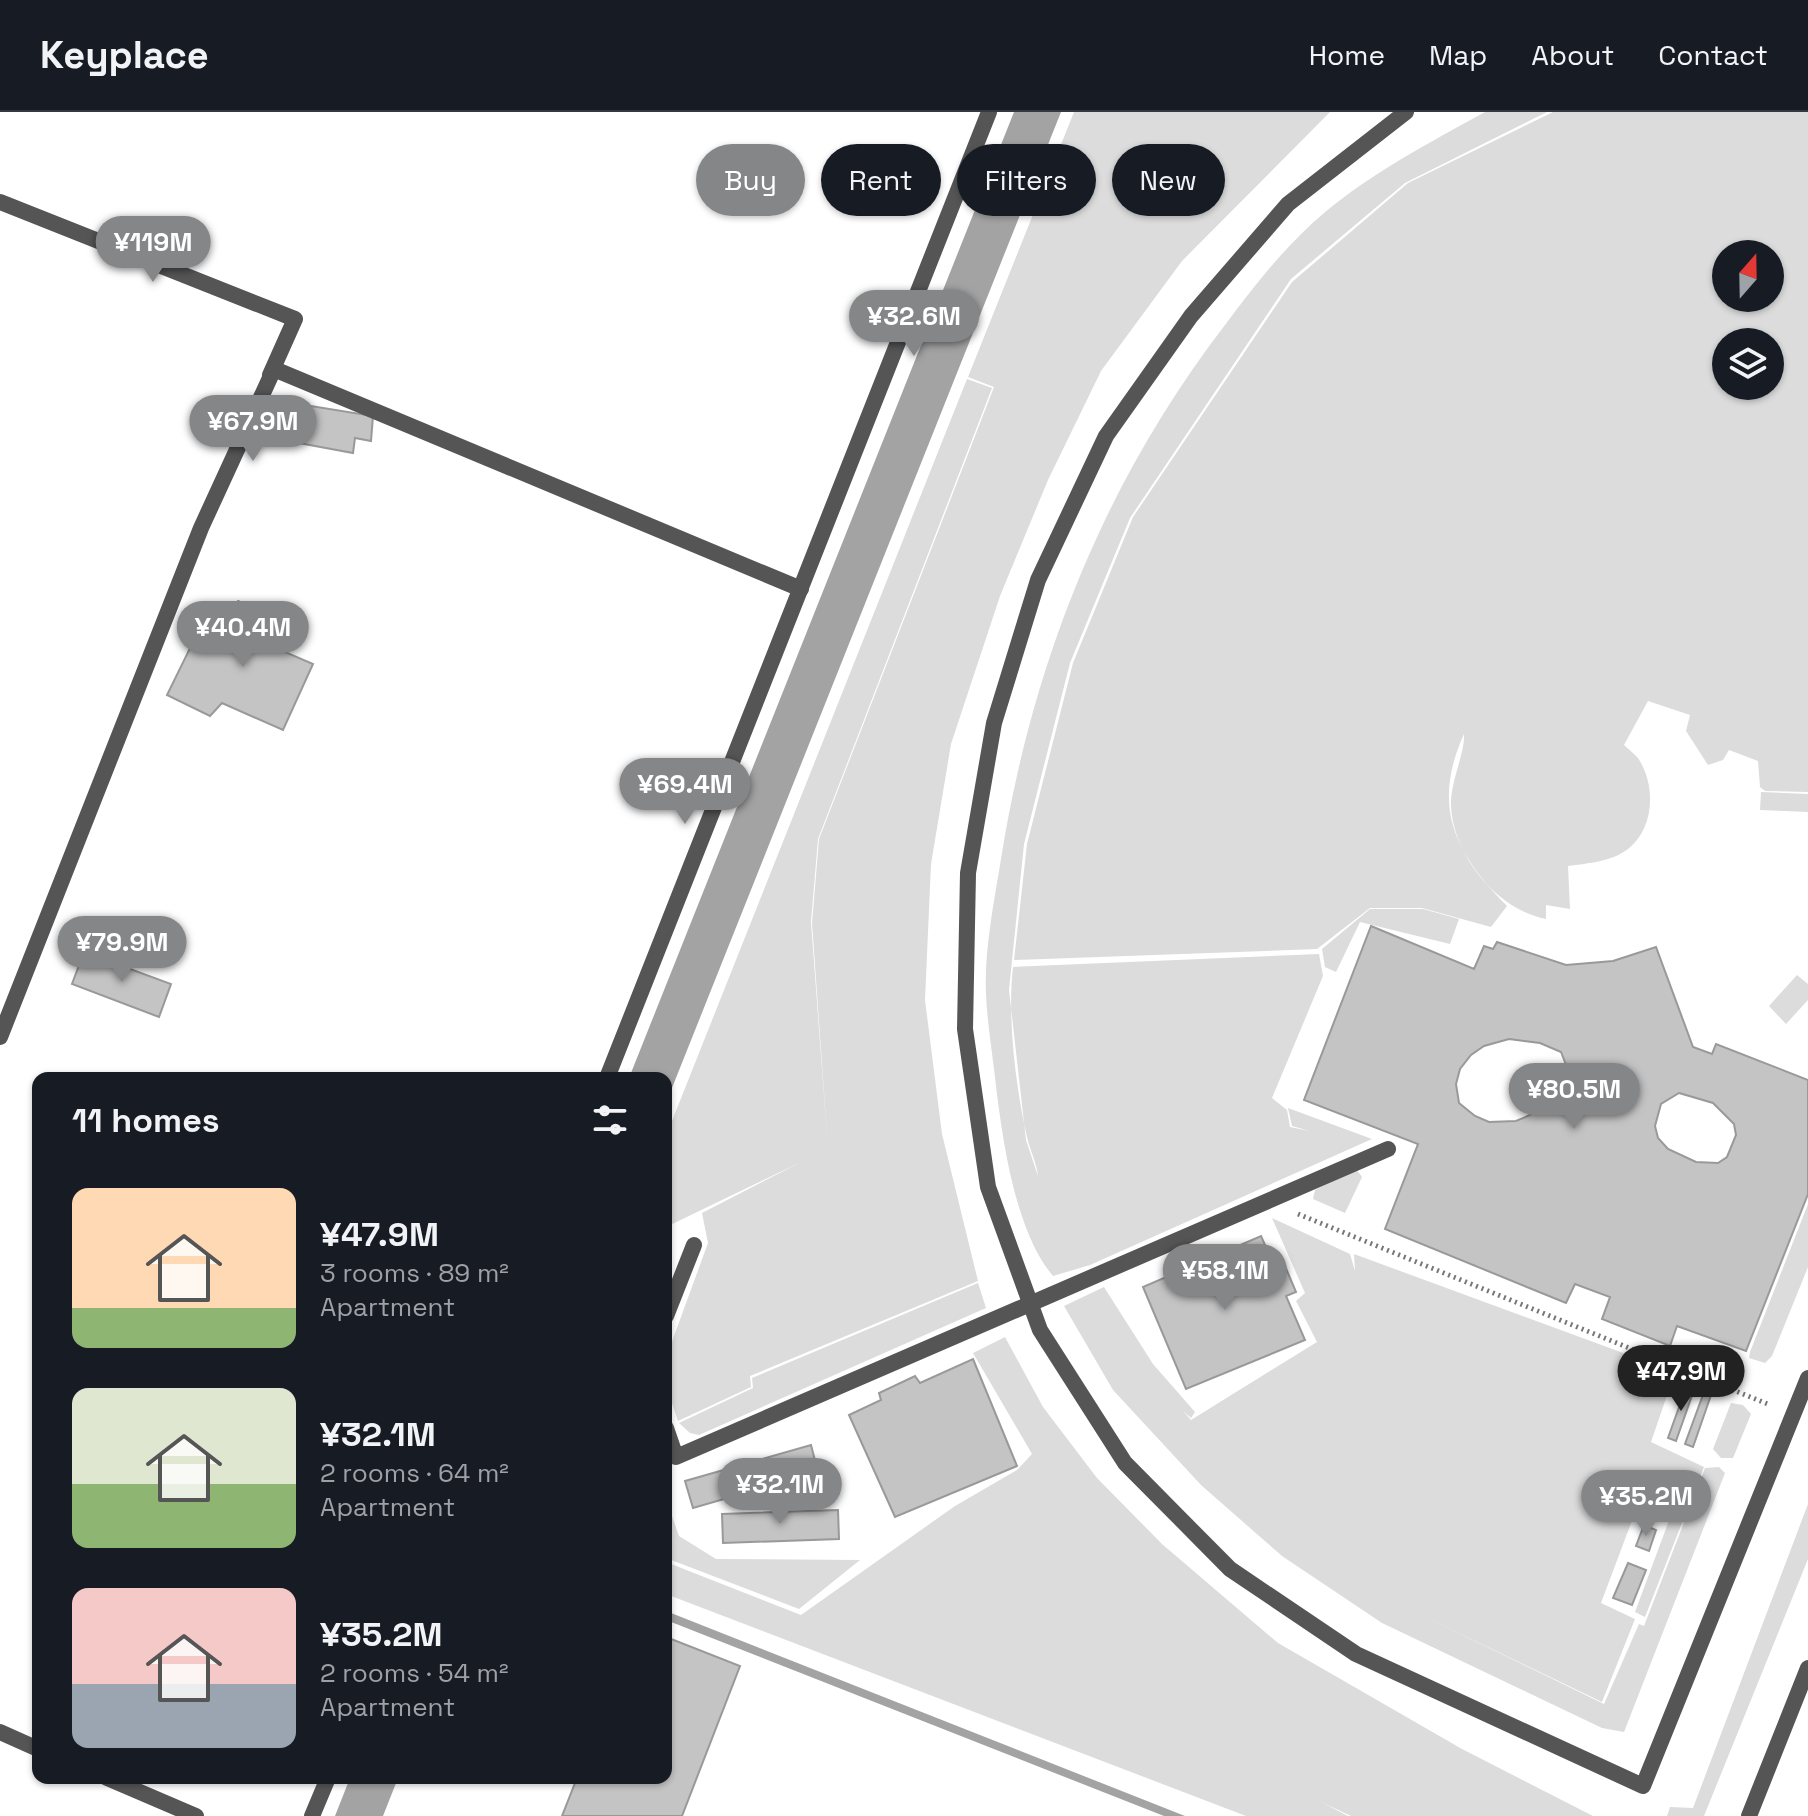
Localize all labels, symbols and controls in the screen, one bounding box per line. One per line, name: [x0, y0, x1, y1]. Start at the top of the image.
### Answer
text: Keyplace: [40, 31, 209, 79]
text: Home: [1309, 37, 1385, 73]
text: Map: [1429, 37, 1487, 73]
text: About: [1531, 37, 1614, 73]
text: Contact: [1658, 37, 1768, 73]
chip: Buy: [696, 144, 805, 216]
chip: Rent: [821, 144, 941, 216]
chip: Filters: [957, 144, 1096, 216]
chip: New: [1112, 144, 1225, 216]
pin: ¥119M: [97, 216, 209, 284]
text: ¥119M: [114, 225, 192, 259]
north arrow: [1712, 240, 1784, 312]
map controls: [1712, 240, 1784, 400]
pin: ¥32.6M: [849, 290, 979, 358]
text: ¥32.6M: [867, 299, 961, 333]
button: layers: [1712, 328, 1784, 400]
pin: ¥67.9M: [188, 395, 318, 463]
text: ¥67.9M: [207, 404, 299, 438]
pin: ¥40.4M: [178, 601, 308, 669]
text: ¥40.4M: [195, 610, 291, 644]
pin: ¥69.4M: [620, 758, 750, 826]
text: ¥69.4M: [637, 767, 733, 801]
pin: ¥79.9M: [57, 916, 187, 984]
text: ¥79.9M: [75, 925, 169, 959]
pin: ¥80.5M: [1509, 1063, 1639, 1131]
text: ¥80.5M: [1527, 1072, 1621, 1106]
icon: filters: [588, 1098, 632, 1142]
text: 11 homes: [72, 1099, 220, 1142]
text: ¥47.9M: [320, 1213, 439, 1256]
icon: home: [136, 1220, 232, 1316]
pin: ¥58.1M: [1160, 1244, 1290, 1312]
text: ¥58.1M: [1181, 1253, 1269, 1287]
text: 3 rooms · 89 m²: [320, 1256, 509, 1290]
text: Apartment: [320, 1290, 455, 1324]
pin: ¥47.9M: [1616, 1345, 1746, 1413]
text: ¥47.9M: [1636, 1354, 1726, 1388]
text: ¥32.1M: [320, 1413, 436, 1456]
icon: home: [136, 1420, 232, 1516]
text: 2 rooms · 64 m²: [320, 1456, 509, 1490]
pin: ¥32.1M: [715, 1458, 845, 1526]
text: ¥32.1M: [736, 1467, 824, 1501]
pin: ¥35.2M: [1581, 1470, 1711, 1538]
text: ¥35.2M: [1599, 1479, 1693, 1513]
text: Apartment: [320, 1490, 455, 1524]
text: ¥35.2M: [320, 1613, 442, 1656]
icon: home: [136, 1620, 232, 1716]
text: 2 rooms · 54 m²: [320, 1656, 509, 1690]
text: Apartment: [320, 1690, 455, 1724]

